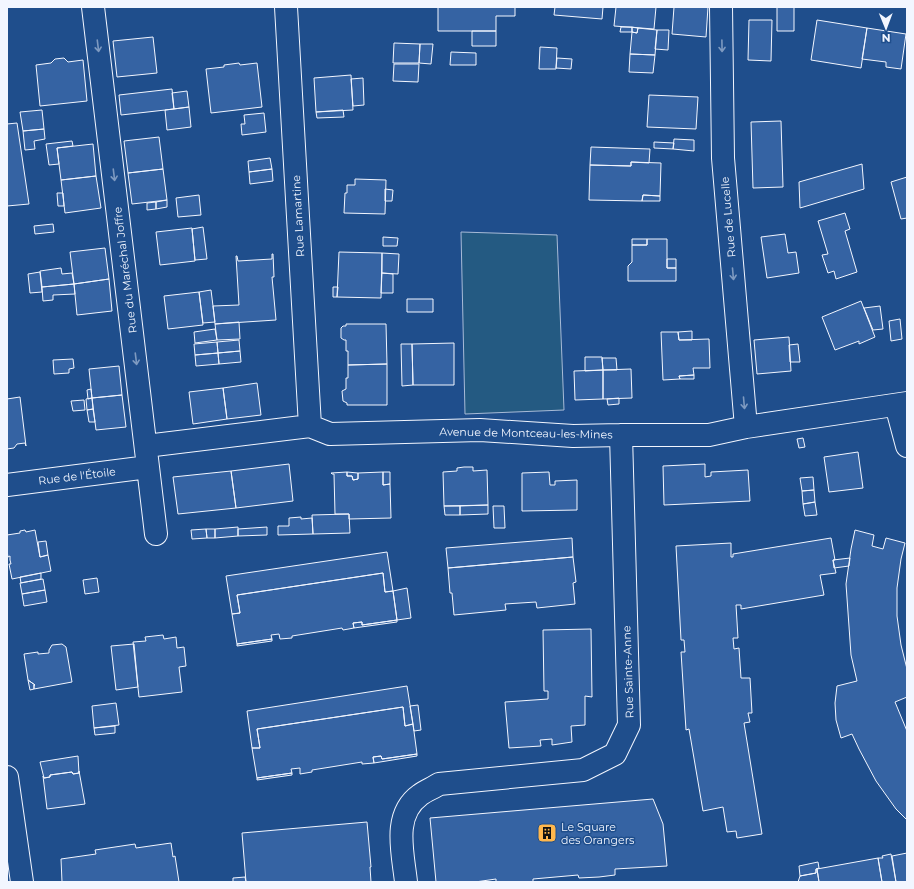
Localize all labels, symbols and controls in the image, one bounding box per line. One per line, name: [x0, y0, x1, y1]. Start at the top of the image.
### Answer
north arrow: [866, 8, 906, 48]
text: N: [882, 31, 891, 45]
one-way arrow: [94, 39, 102, 52]
one-way arrow: [718, 39, 726, 52]
one-way arrow: [110, 168, 117, 181]
street label: Rue Lamartine: [289, 174, 307, 257]
street label: Rue de Lucelle: [717, 176, 739, 258]
street label: Rue du Maréchal Joffre: [110, 206, 140, 334]
one-way arrow: [729, 267, 737, 280]
one-way arrow: [132, 352, 140, 365]
one-way arrow: [740, 396, 748, 409]
street label: Avenue de Montceau-les-Mines: [439, 424, 613, 442]
street label: Rue de l'Étoile: [37, 464, 117, 488]
street label: Rue Sainte-Anne: [619, 625, 637, 719]
place label: Le Square des Orangers: [561, 820, 635, 847]
building icon: Le Square des Orangers: [536, 822, 558, 844]

